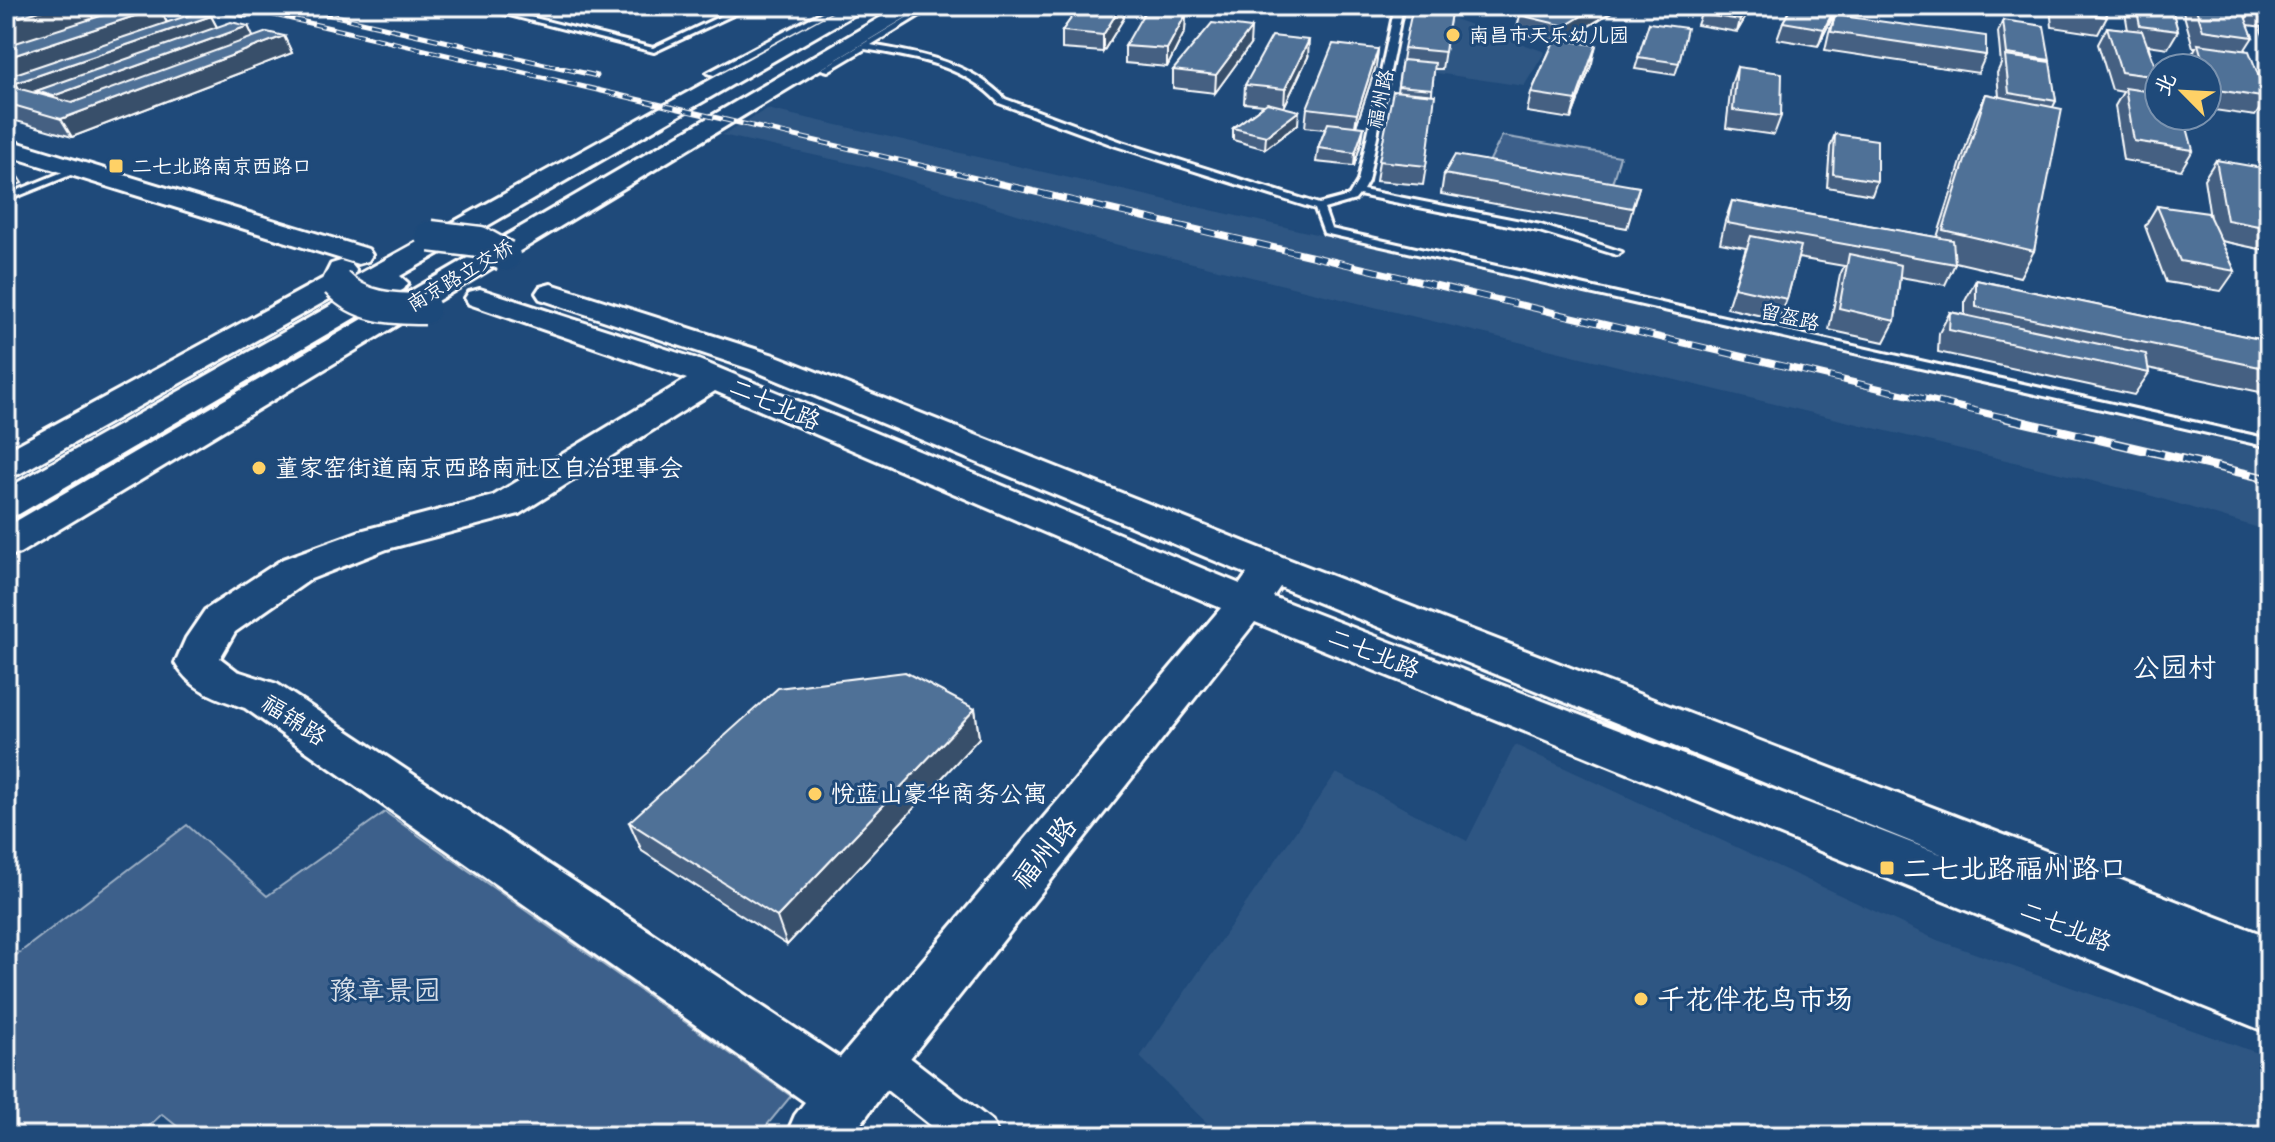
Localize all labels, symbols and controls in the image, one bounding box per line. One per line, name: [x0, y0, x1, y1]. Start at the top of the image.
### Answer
place label: 南昌市天乐幼儿园: [1469, 24, 1629, 47]
marker: 南昌市天乐幼儿园: [1444, 26, 1462, 44]
north arrow: [2143, 52, 2223, 132]
street label: 福州路: [1363, 66, 1398, 131]
text: 北: [2149, 69, 2182, 100]
place label: 二七北路南京西路口: [132, 155, 312, 178]
marker: 二七北路南京西路口: [107, 157, 125, 175]
street label: 南京路立交桥: [403, 235, 518, 316]
street label: 留盔路: [1758, 300, 1823, 336]
street label: 二七北路: [725, 372, 825, 436]
place label: 董家窑街道南京西路南社区自治理事会: [275, 454, 683, 482]
marker: 董家窑街道南京西路南社区自治理事会: [250, 459, 268, 477]
street label: 二七北路: [1324, 622, 1424, 684]
district label: 公园村: [2132, 652, 2216, 684]
street label: 福锦路: [256, 689, 332, 751]
place label: 悦蓝山豪华商务公寓: [831, 780, 1047, 808]
marker: 悦蓝山豪华商务公寓: [806, 785, 824, 803]
street label: 福州路: [1006, 810, 1084, 895]
place label: 二七北路福州路口: [1903, 853, 2127, 885]
marker: 二七北路福州路口: [1878, 859, 1896, 877]
street label: 二七北路: [2016, 895, 2116, 957]
park label: 豫章景园: [329, 975, 441, 1007]
place label: 千花伴花鸟市场: [1657, 984, 1853, 1016]
marker: 千花伴花鸟市场: [1632, 990, 1650, 1008]

